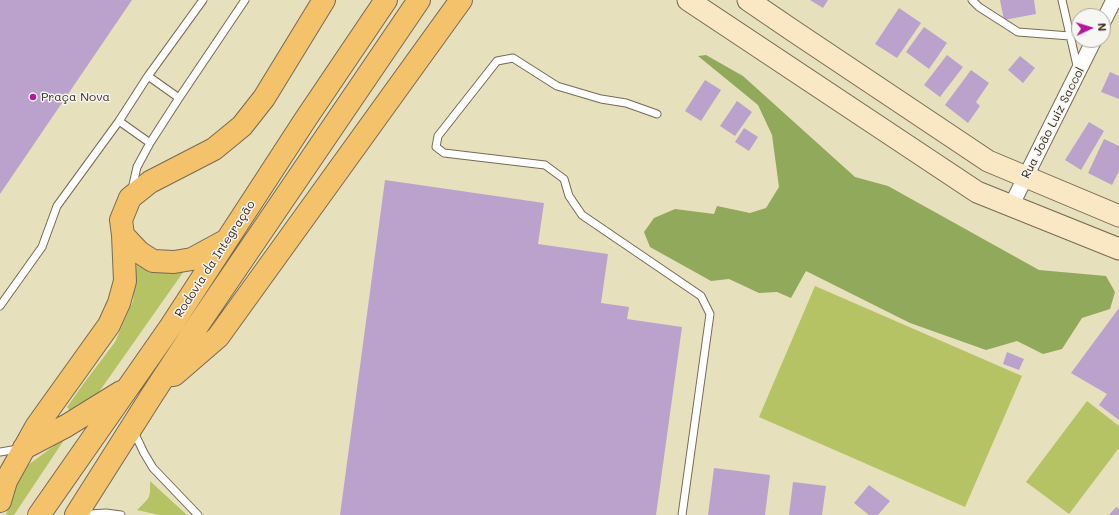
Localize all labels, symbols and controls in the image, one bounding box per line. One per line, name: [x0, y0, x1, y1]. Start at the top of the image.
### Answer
north arrow: [1071, 8, 1111, 48]
text: N: [1095, 22, 1110, 32]
street label: Rua João Luiz Saccol: [1019, 65, 1087, 181]
place label: Praça Nova: [41, 90, 110, 104]
marker: Praça Nova: [28, 92, 38, 102]
street label: Rodovia da Integração: [172, 198, 258, 320]

